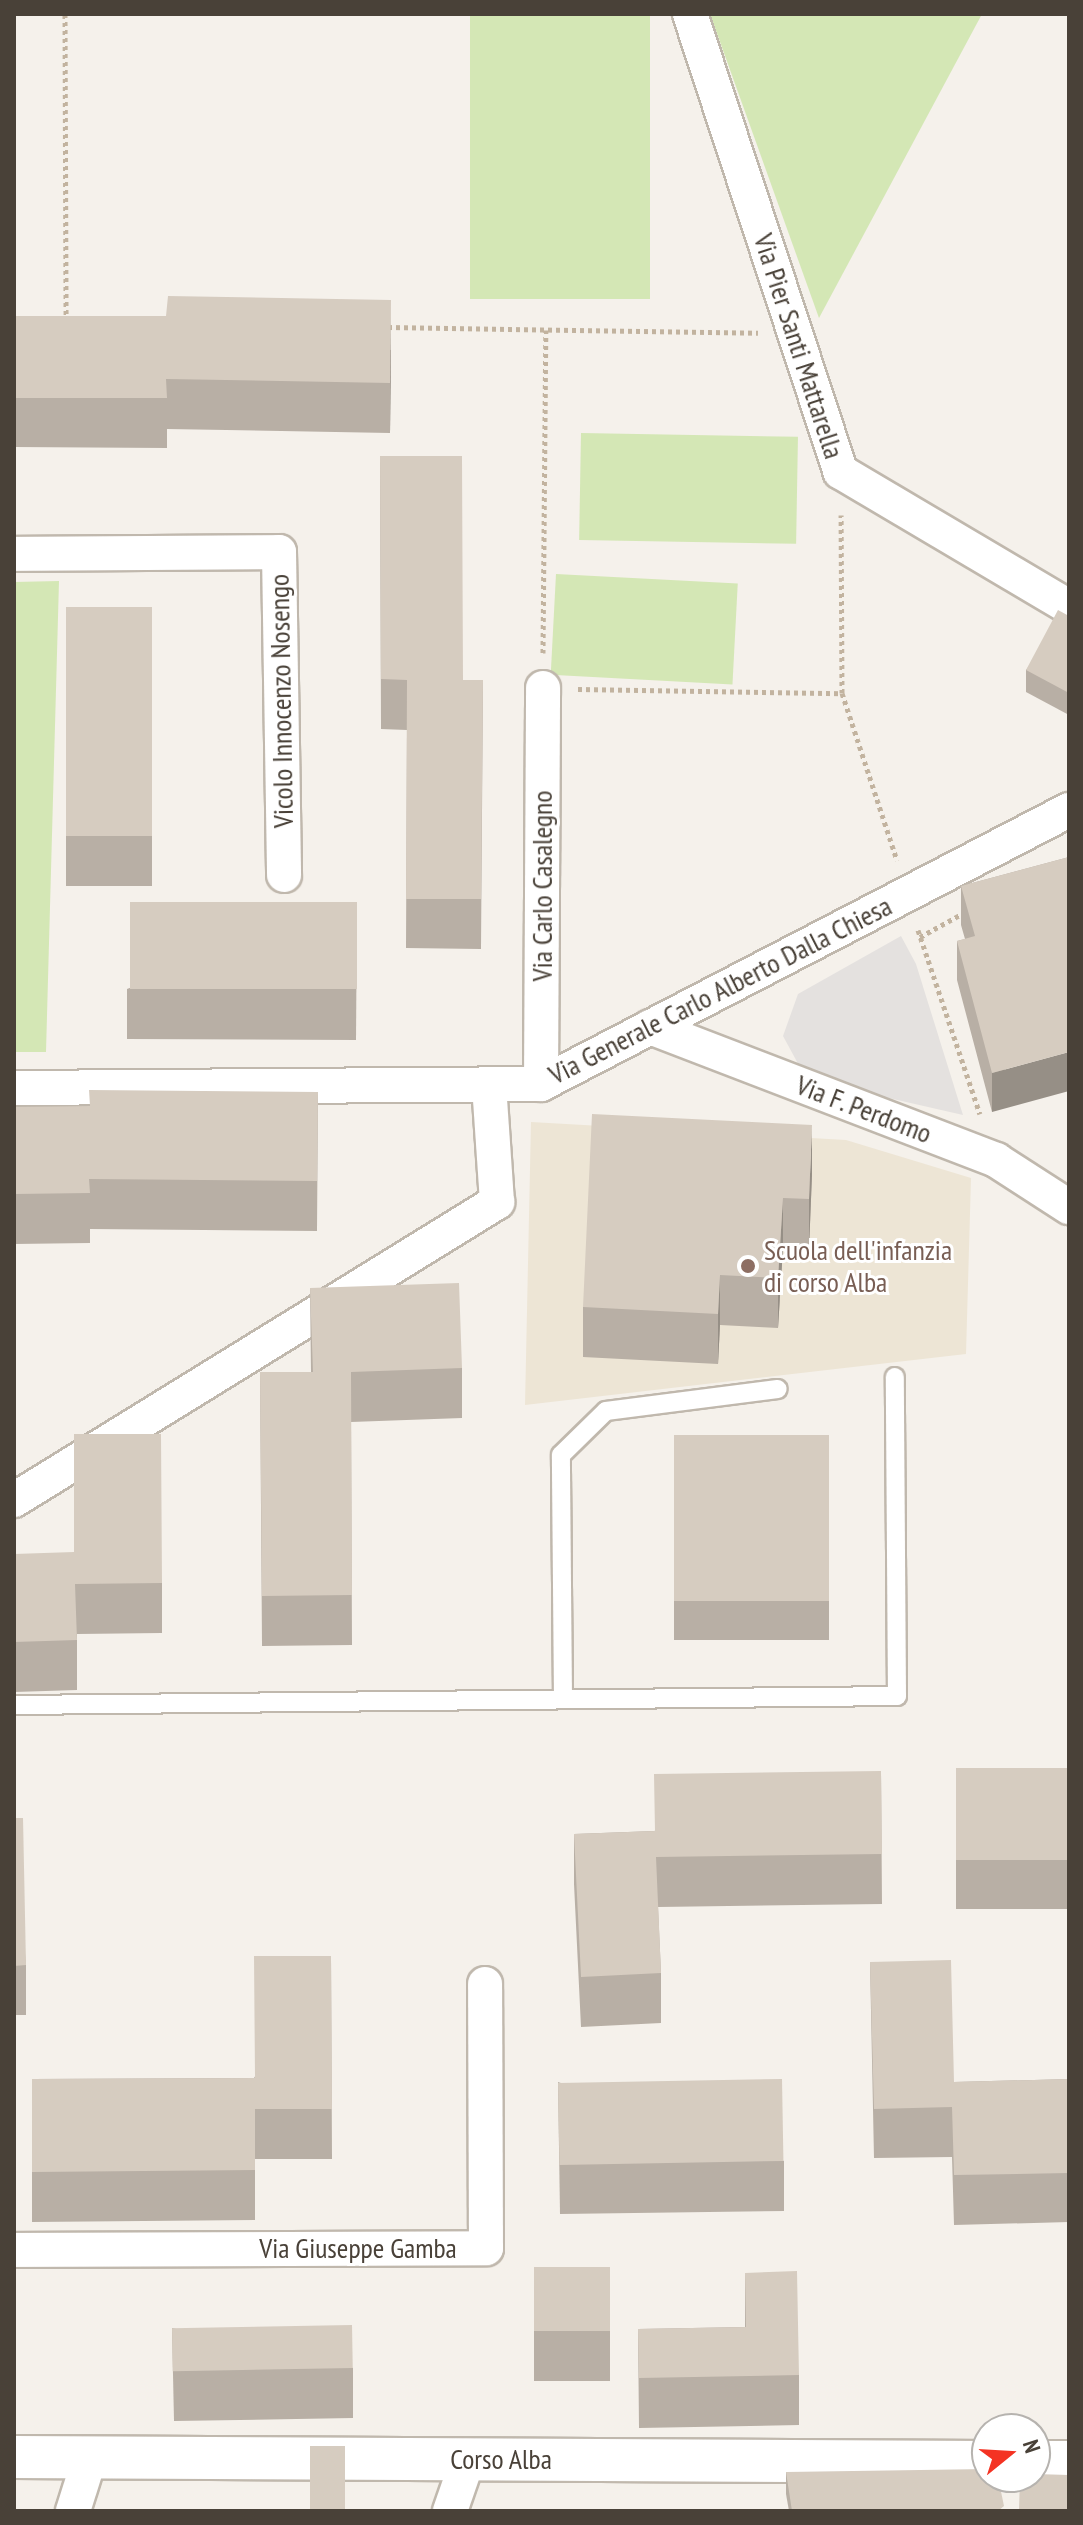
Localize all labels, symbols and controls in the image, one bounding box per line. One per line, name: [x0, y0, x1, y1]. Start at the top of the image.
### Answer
street label: Via Pier Santi Mattarella: [747, 229, 851, 463]
street label: Vicolo Innocenzo Nosengo: [262, 574, 300, 828]
street label: Via Carlo Casalegno: [525, 791, 559, 981]
street label: Via Generale Carlo Alberto Dalla Chiesa: [543, 889, 897, 1091]
street label: Via F. Perdomo: [791, 1067, 937, 1151]
place label: Scuola dell'infanzia di corso Alba: [764, 1233, 952, 1299]
marker: Scuola dell'infanzia di corso Alba: [739, 1257, 757, 1275]
street label: Via Giuseppe Gamba: [259, 2231, 457, 2265]
north arrow: [971, 2413, 1051, 2493]
text: N: [1017, 2436, 1047, 2456]
street label: Corso Alba: [450, 2442, 552, 2476]

